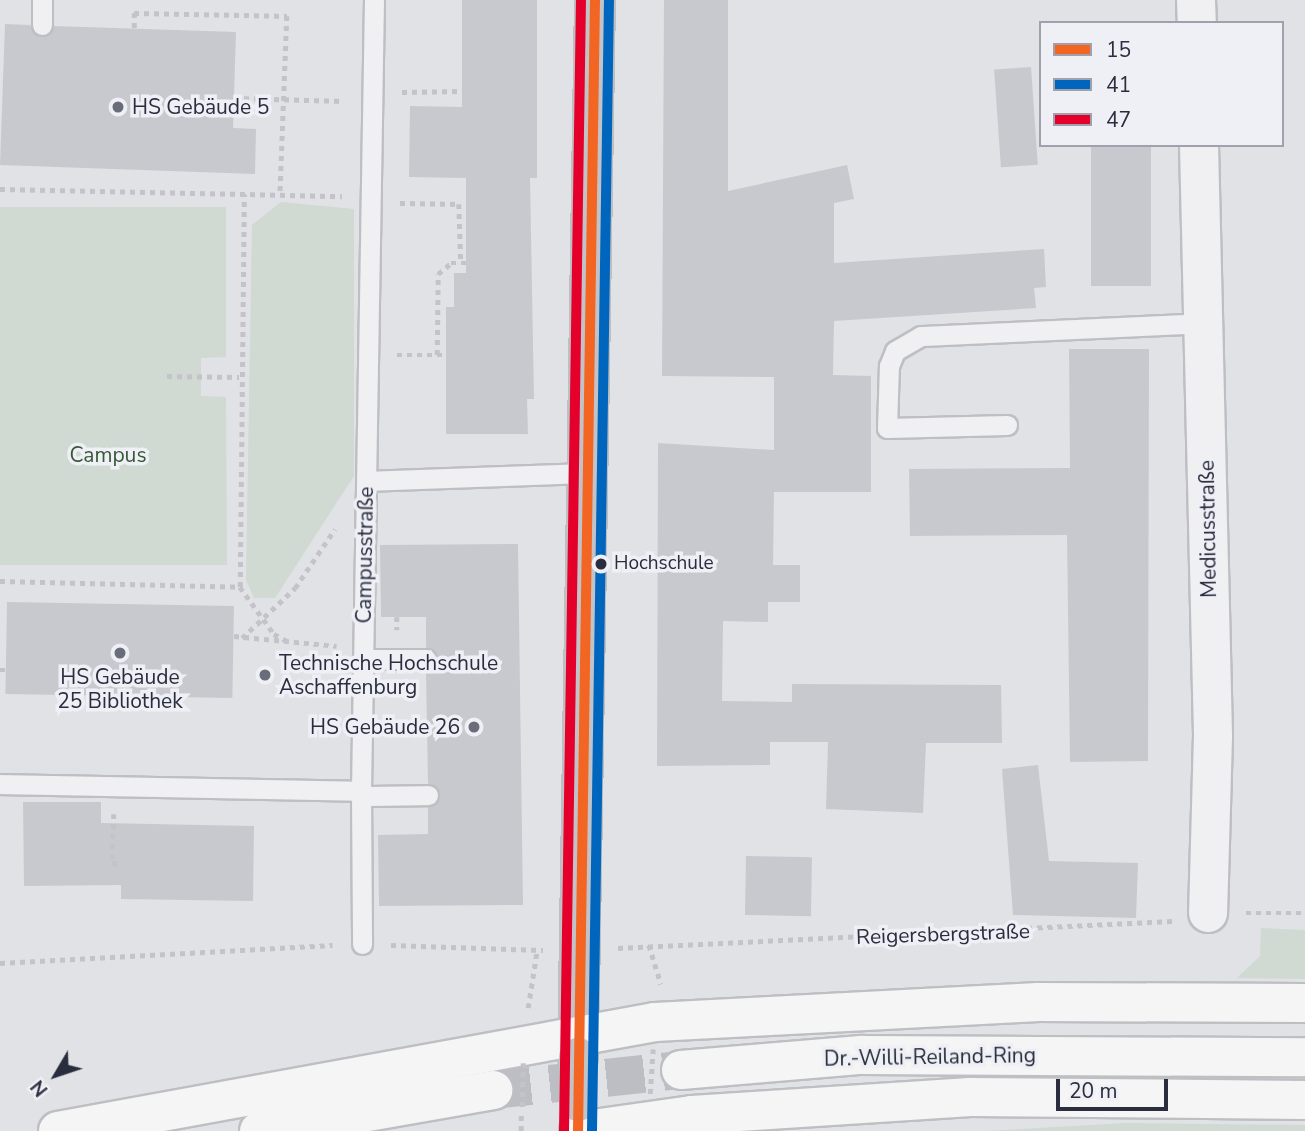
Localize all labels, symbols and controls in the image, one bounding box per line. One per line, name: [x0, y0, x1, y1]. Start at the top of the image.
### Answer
legend: [1039, 21, 1284, 147]
text: 15: [1106, 36, 1131, 64]
text: 41: [1106, 71, 1131, 99]
place label: HS Gebäude 5: [132, 94, 269, 120]
marker: HS Gebäude 5: [110, 99, 126, 115]
text: 47: [1106, 106, 1131, 134]
park label: Campus: [69, 442, 147, 468]
street label: Medicusstraße: [1194, 460, 1222, 598]
street label: Campusstraße: [351, 486, 379, 624]
place label: Hochschule: [614, 553, 714, 575]
marker: Hochschule: [594, 557, 608, 571]
marker: HS Gebäude 25 Bibliothek: [112, 645, 128, 661]
place label: Technische Hochschule Aschaffenburg: [279, 650, 498, 700]
place label: HS Gebäude 25 Bibliothek: [57, 664, 183, 714]
marker: Technische Hochschule Aschaffenburg: [257, 667, 273, 683]
place label: HS Gebäude 26: [310, 714, 460, 740]
marker: HS Gebäude 26: [466, 719, 482, 735]
street label: Reigersbergstraße: [856, 918, 1030, 950]
north arrow: [21, 1040, 91, 1110]
street label: Dr.-Willi-Reiland-Ring: [824, 1043, 1036, 1071]
scale bar: [1060, 1064, 1172, 1108]
text: N: [25, 1075, 54, 1102]
text: 20 m: [1069, 1077, 1118, 1105]

